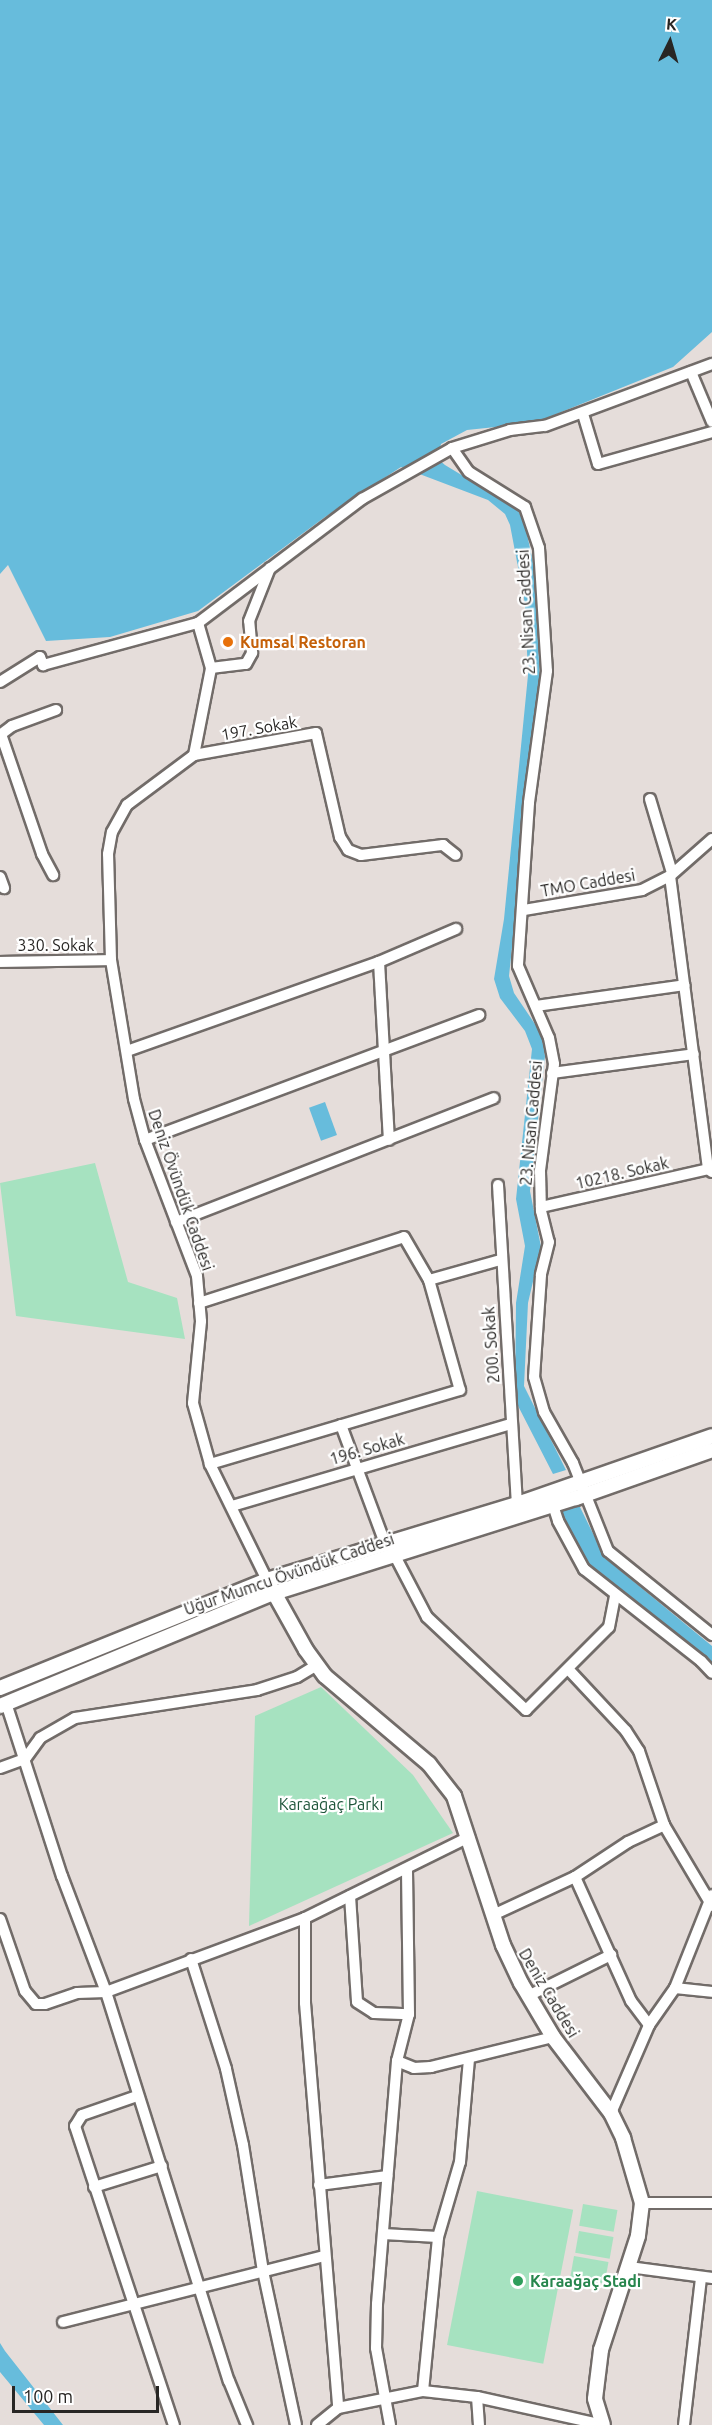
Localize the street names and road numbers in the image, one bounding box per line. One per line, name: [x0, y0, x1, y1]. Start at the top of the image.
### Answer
street label: 23. Nisan Caddesi: [513, 549, 539, 675]
street label: 197. Sokak: [220, 712, 298, 744]
street label: TMO Caddesi: [539, 865, 637, 901]
street label: 330. Sokak: [18, 935, 94, 955]
street label: 23. Nisan Caddesi: [516, 1060, 546, 1186]
street label: Deniz Övündük Caddesi: [144, 1107, 218, 1273]
street label: 10218. Sokak: [574, 1153, 670, 1193]
street label: 200. Sokak: [479, 1306, 503, 1384]
street label: 196. Sokak: [327, 1429, 407, 1469]
street label: Uğur Mumcu Övündük Caddesi: [181, 1529, 397, 1619]
street label: Deniz Caddesi: [515, 1945, 583, 2041]

